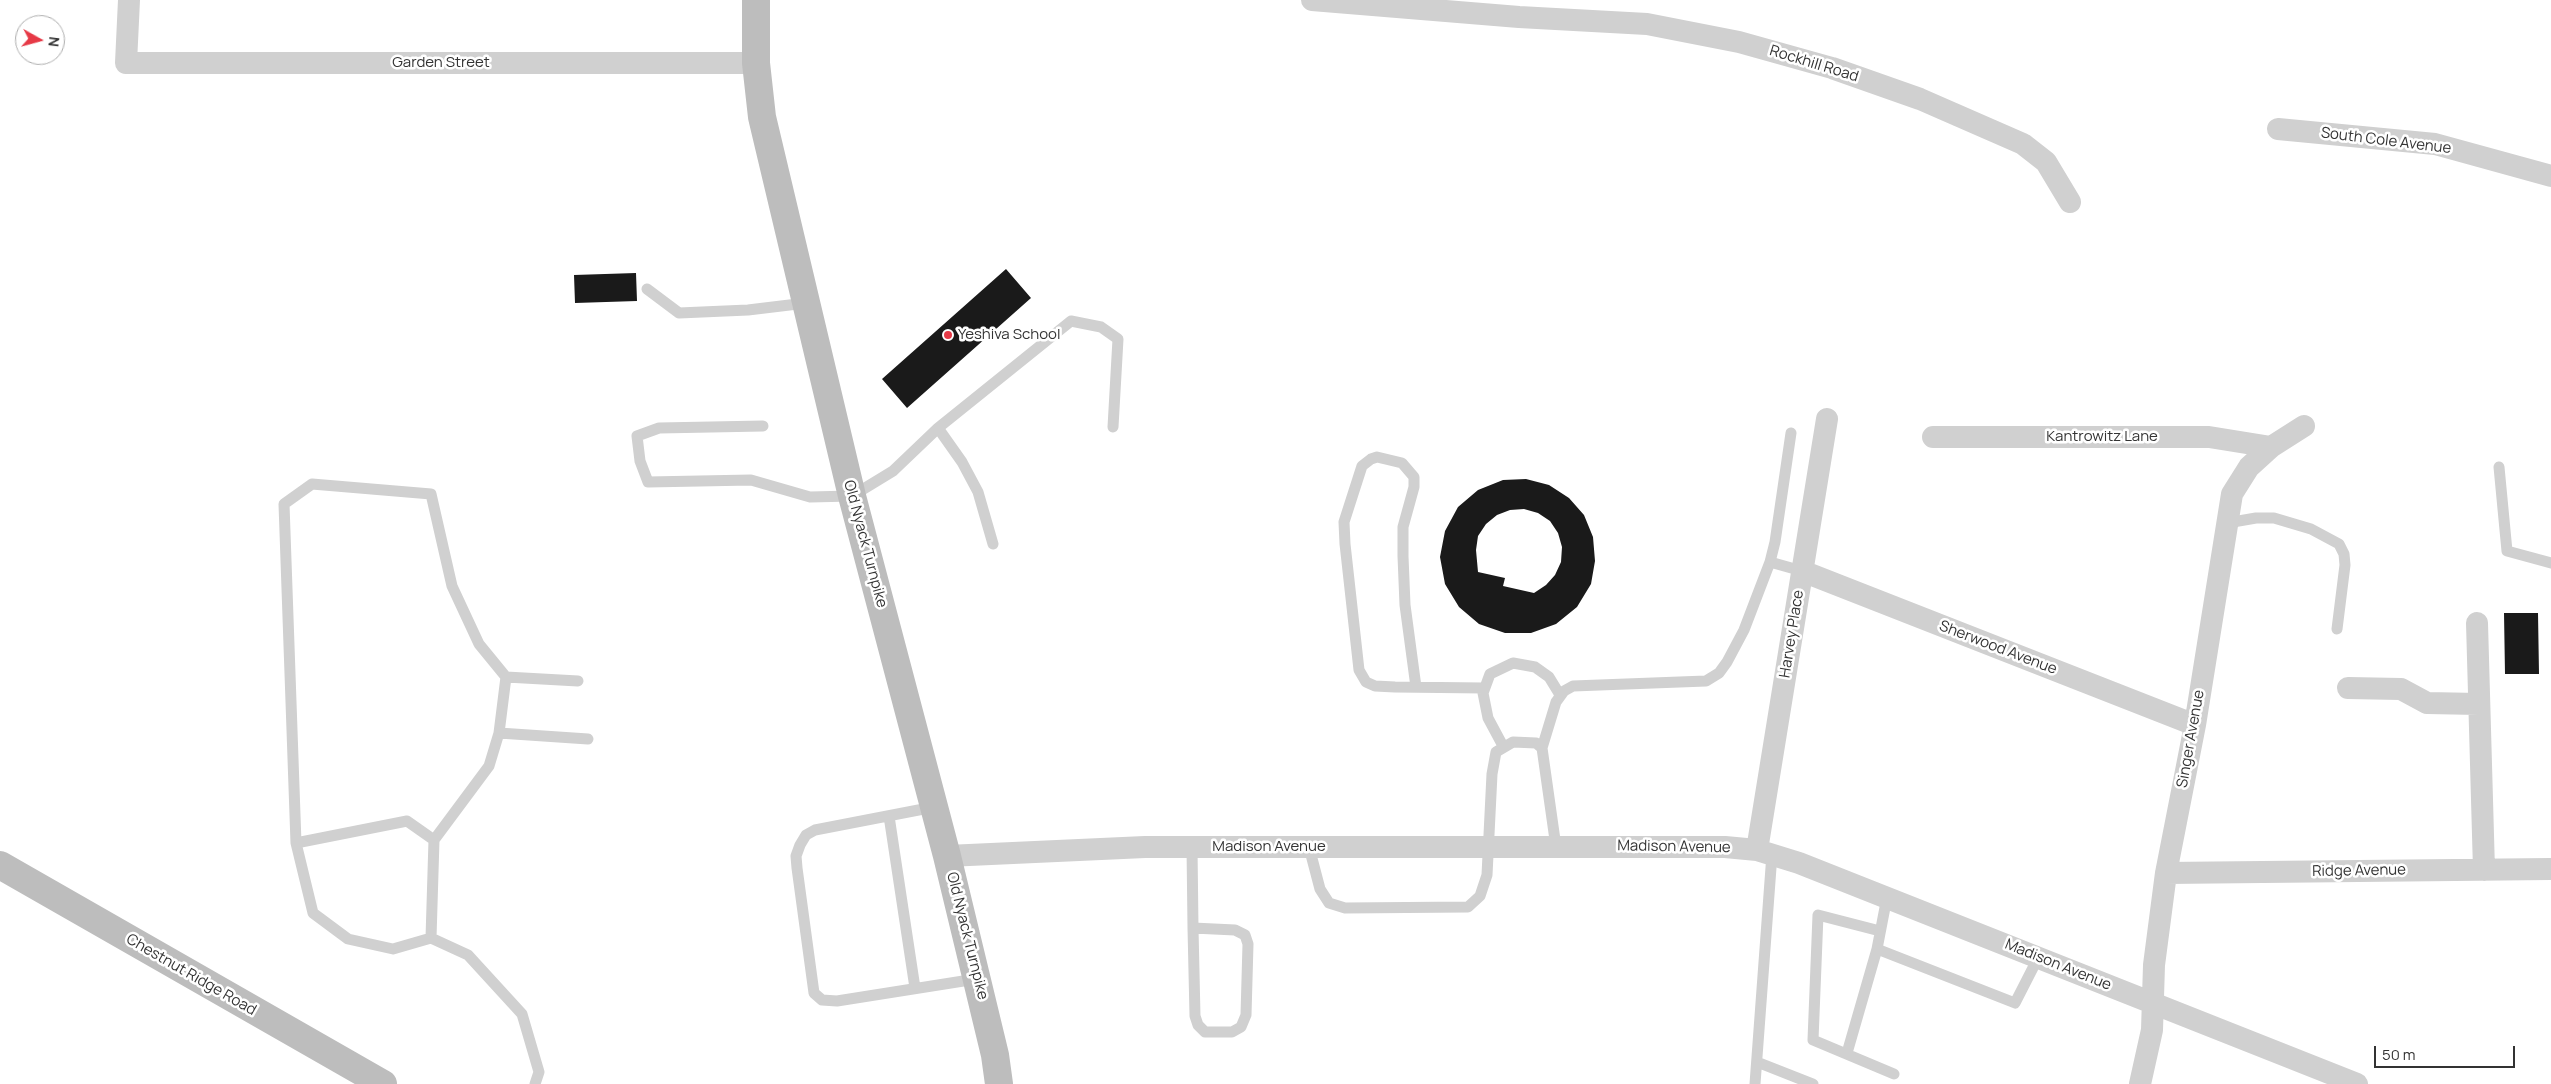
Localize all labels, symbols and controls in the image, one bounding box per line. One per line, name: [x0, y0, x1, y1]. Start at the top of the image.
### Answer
north arrow: [15, 15, 65, 65]
text: N: [44, 36, 64, 48]
street label: Rockhill Road: [1767, 42, 1861, 86]
street label: Garden Street: [392, 54, 490, 72]
street label: South Cole Avenue: [2320, 124, 2452, 158]
place label: Yeshiva School: [958, 326, 1060, 344]
marker: Yeshiva School: [942, 329, 954, 341]
street label: Kantrowitz Lane: [2046, 428, 2158, 446]
street label: Old Nyack Turnpike: [839, 478, 891, 610]
street label: Harvey Place: [1776, 589, 1808, 679]
street label: Sherwood Avenue: [1937, 617, 2059, 679]
street label: Singer Avenue: [2174, 689, 2208, 789]
street label: Madison Avenue: [1617, 837, 1731, 857]
street label: Madison Avenue: [1212, 838, 1326, 856]
street label: Ridge Avenue: [2312, 861, 2406, 881]
street label: Old Nyack Turnpike: [942, 870, 992, 1002]
street label: Chestnut Ridge Road: [123, 930, 259, 1020]
street label: Madison Avenue: [2002, 935, 2114, 995]
scale bar: [2376, 1036, 2517, 1068]
text: 50 m: [2382, 1044, 2416, 1065]

